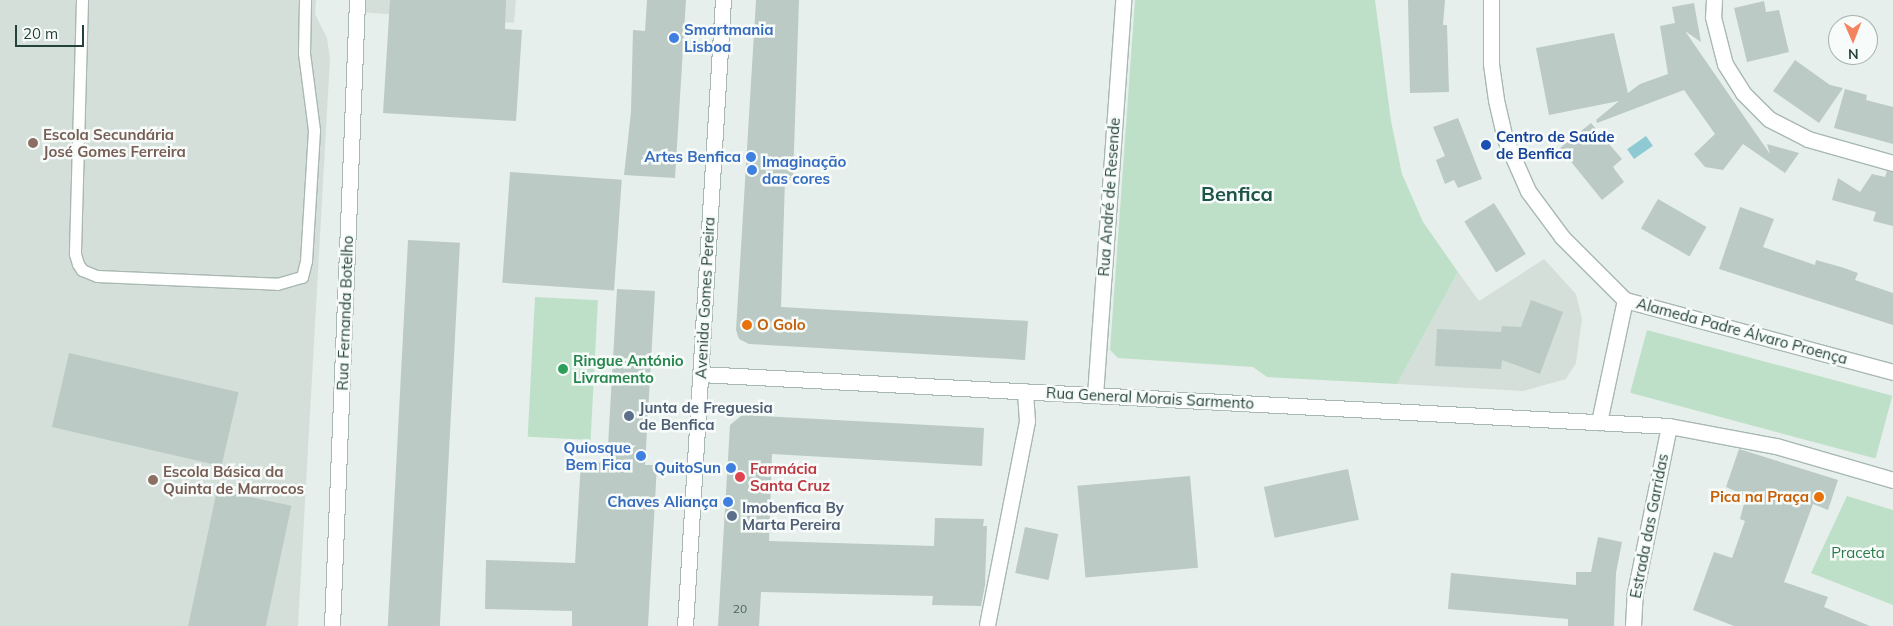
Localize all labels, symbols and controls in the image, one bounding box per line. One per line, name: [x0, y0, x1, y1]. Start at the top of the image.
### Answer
scale bar: [18, 15, 86, 47]
north arrow: [1828, 15, 1878, 65]
place label: Smartmania Lisboa: [684, 20, 774, 55]
text: 20 m: [23, 24, 58, 43]
marker: Smartmania Lisboa: [668, 32, 680, 44]
text: N: [1848, 45, 1859, 63]
street label: Rua André de Resende: [1094, 117, 1124, 277]
place label: Escola Secundária José Gomes Ferreira: [43, 125, 186, 160]
place label: Centro de Saúde de Benfica: [1496, 127, 1615, 162]
marker: Escola Secundária José Gomes Ferreira: [27, 137, 39, 149]
marker: Centro de Saúde de Benfica: [1480, 139, 1492, 151]
place label: Artes Benfica: [644, 148, 741, 166]
marker: Artes Benfica: [745, 151, 757, 163]
place label: Imaginação das cores: [762, 152, 846, 187]
marker: Imaginação das cores: [746, 164, 758, 176]
district label: Benfica: [1201, 181, 1273, 205]
street label: Avenida Gomes Pereira: [692, 217, 718, 379]
street label: Rua Fernanda Botelho: [333, 235, 357, 391]
street label: Alameda Padre Álvaro Proença: [1635, 294, 1849, 368]
place label: O Golo: [757, 316, 806, 334]
marker: O Golo: [741, 319, 753, 331]
place label: Ringue António Livramento: [573, 351, 684, 386]
marker: Ringue António Livramento: [557, 363, 569, 375]
street label: Rua General Morais Sarmento: [1046, 384, 1254, 412]
place label: Junta de Freguesia de Benfica: [639, 398, 773, 433]
marker: Junta de Freguesia de Benfica: [623, 410, 635, 422]
place label: Quiosque Bem Fica: [563, 438, 631, 473]
marker: Quiosque Bem Fica: [635, 450, 647, 462]
street label: Estrada das Garridas: [1626, 452, 1672, 600]
place label: QuitoSun: [654, 459, 721, 477]
place label: Farmácia Santa Cruz: [750, 459, 830, 494]
place label: Escola Básica da Quinta de Marrocos: [163, 462, 304, 497]
marker: QuitoSun: [725, 462, 737, 474]
marker: Farmácia Santa Cruz: [734, 471, 746, 483]
marker: Escola Básica da Quinta de Marrocos: [147, 474, 159, 486]
place label: Pica na Praça: [1710, 488, 1809, 506]
marker: Pica na Praça: [1813, 491, 1825, 503]
place label: Chaves Aliança: [607, 493, 718, 511]
marker: Chaves Aliança: [722, 496, 734, 508]
place label: Imobenfica By Marta Pereira: [742, 498, 844, 533]
marker: Imobenfica By Marta Pereira: [726, 510, 738, 522]
park label: Praceta: [1831, 544, 1885, 562]
house number: 20: [733, 602, 747, 616]

